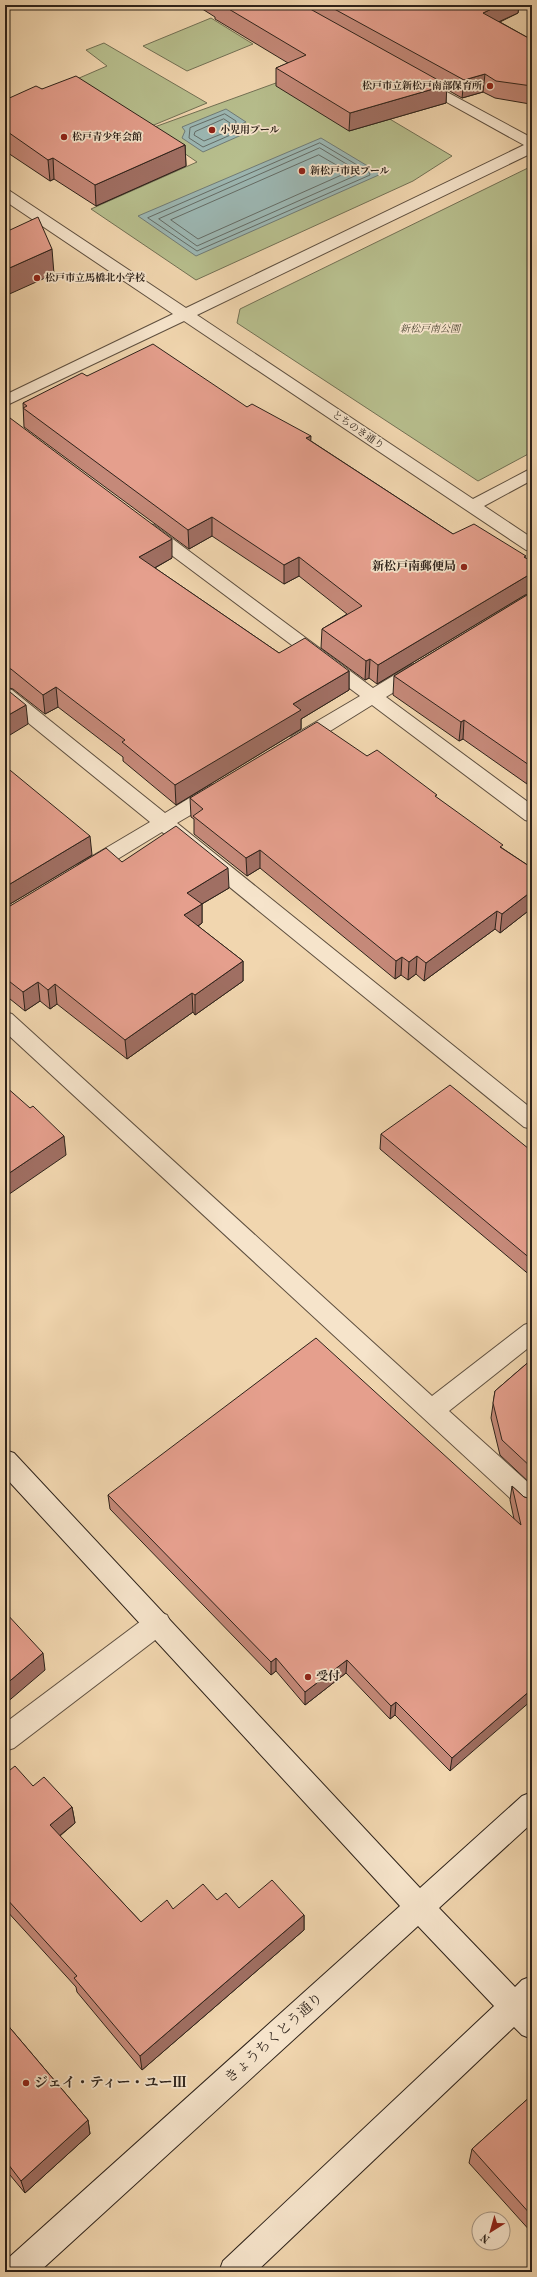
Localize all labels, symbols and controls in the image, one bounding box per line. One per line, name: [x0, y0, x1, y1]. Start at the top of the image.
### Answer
place label: 松戸市立新松戸南部保育所: [362, 80, 482, 91]
marker: 松戸市立新松戸南部保育所: [485, 81, 495, 91]
place label: 小児用プール: [220, 124, 280, 135]
marker: 小児用プール: [207, 125, 217, 135]
place label: 松戸青少年会館: [72, 131, 142, 142]
marker: 松戸青少年会館: [59, 132, 69, 142]
place label: 新松戸市民プール: [310, 165, 390, 176]
marker: 新松戸市民プール: [297, 166, 307, 176]
place label: 松戸市立馬橋北小学校: [45, 272, 145, 283]
marker: 松戸市立馬橋北小学校: [32, 273, 42, 283]
park label: 新松戸南公園: [400, 323, 462, 334]
street label: とちのき通り: [330, 408, 386, 451]
place label: 新松戸南郵便局: [372, 559, 456, 573]
marker: 新松戸南郵便局: [459, 562, 469, 572]
place label: 受付: [316, 1669, 340, 1683]
marker: 受付: [303, 1672, 313, 1682]
street label: きょうちくとう通り: [222, 1990, 326, 2085]
place label: ジェイ・ティー・ユーⅢ: [34, 2075, 187, 2090]
marker: ジェイ・ティー・ユーⅢ: [21, 2078, 31, 2088]
north arrow: [471, 2211, 511, 2251]
text: N: [479, 2231, 493, 2245]

